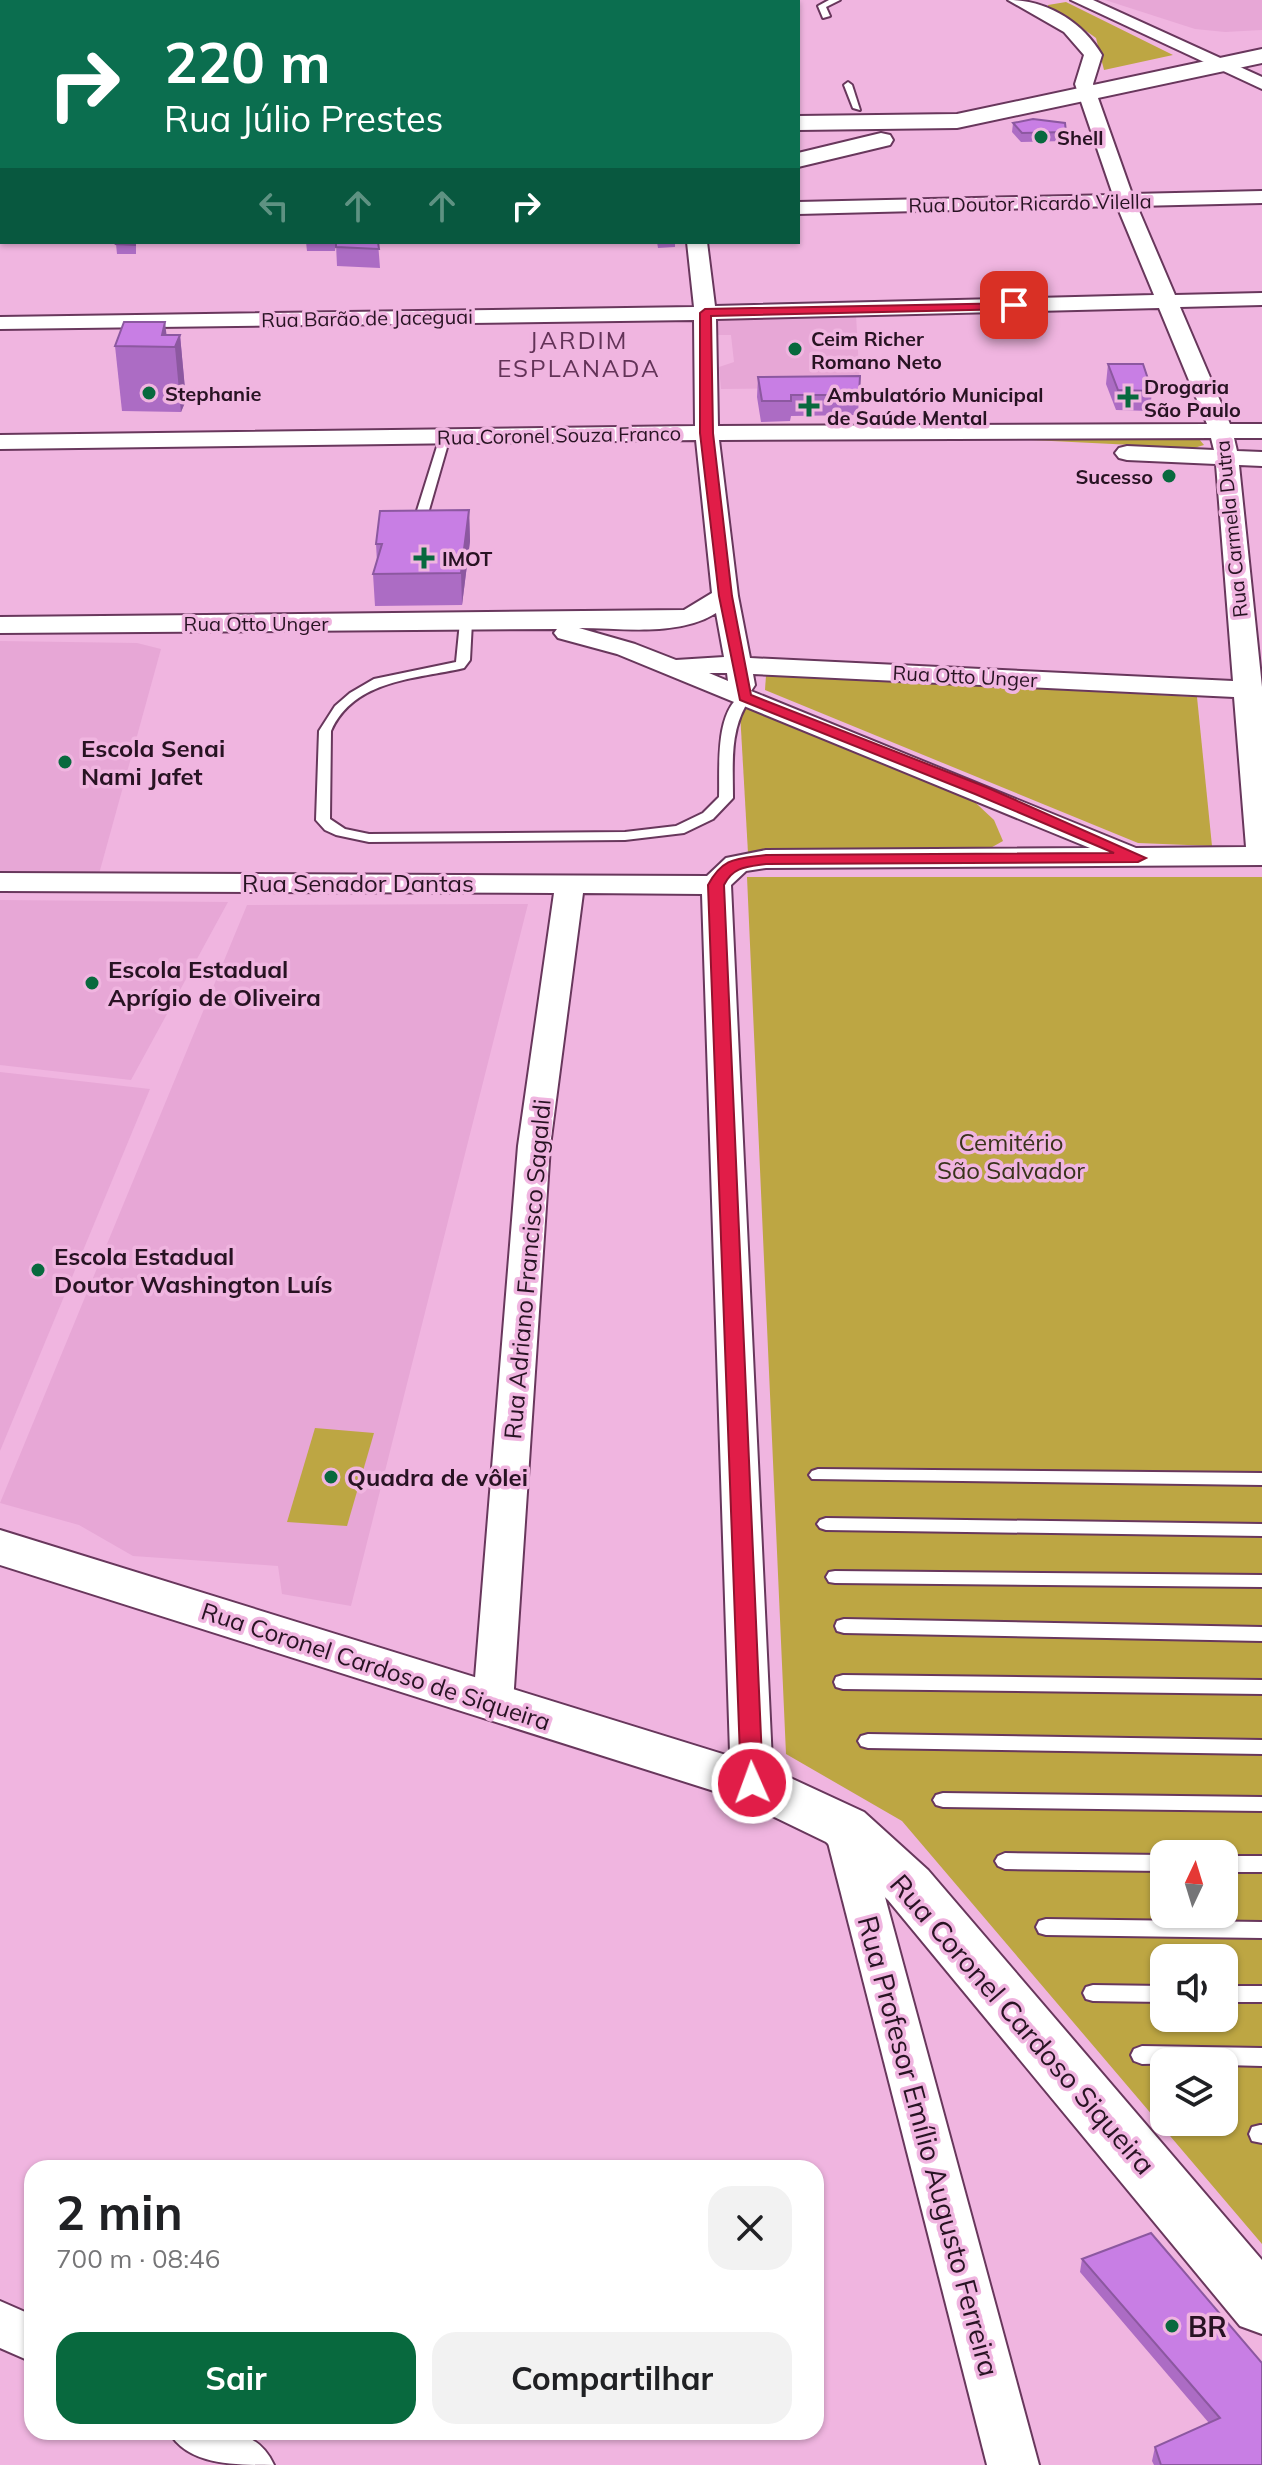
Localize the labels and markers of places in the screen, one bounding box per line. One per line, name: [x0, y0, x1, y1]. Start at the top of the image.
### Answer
place label: Shell: [1057, 125, 1103, 150]
marker: Shell: [1032, 128, 1050, 146]
pin: [980, 271, 1048, 339]
place label: Ceim Richer Romano Neto: [811, 326, 942, 374]
marker: Ceim Richer Romano Neto: [786, 340, 804, 358]
place label: Drogaria São Paulo: [1144, 374, 1241, 422]
place label: Stephanie: [165, 381, 261, 406]
place label: Ambulatório Municipal de Saúde Mental: [827, 382, 1044, 430]
marker: Stephanie: [140, 384, 158, 402]
marker: Drogaria São Paulo: [1119, 388, 1137, 406]
marker: Ambulatório Municipal de Saúde Mental: [798, 395, 820, 417]
place label: Sucesso: [1075, 464, 1153, 489]
marker: Sucesso: [1160, 467, 1178, 485]
place label: IMOT: [442, 546, 493, 571]
marker: IMOT: [413, 547, 435, 569]
place label: Escola Senai Nami Jafet: [81, 733, 225, 791]
marker: Escola Senai Nami Jafet: [56, 753, 74, 771]
place label: Escola Estadual Aprígio de Oliveira: [108, 954, 321, 1012]
marker: Escola Estadual Aprígio de Oliveira: [83, 974, 101, 992]
place label: Escola Estadual Doutor Washington Luís: [54, 1241, 333, 1299]
marker: Escola Estadual Doutor Washington Luís: [29, 1261, 47, 1279]
place label: Quadra de vôlei: [347, 1462, 528, 1492]
marker: Quadra de vôlei: [322, 1468, 340, 1486]
place label: BR: [1188, 2309, 1227, 2344]
marker: BR: [1163, 2317, 1181, 2335]

